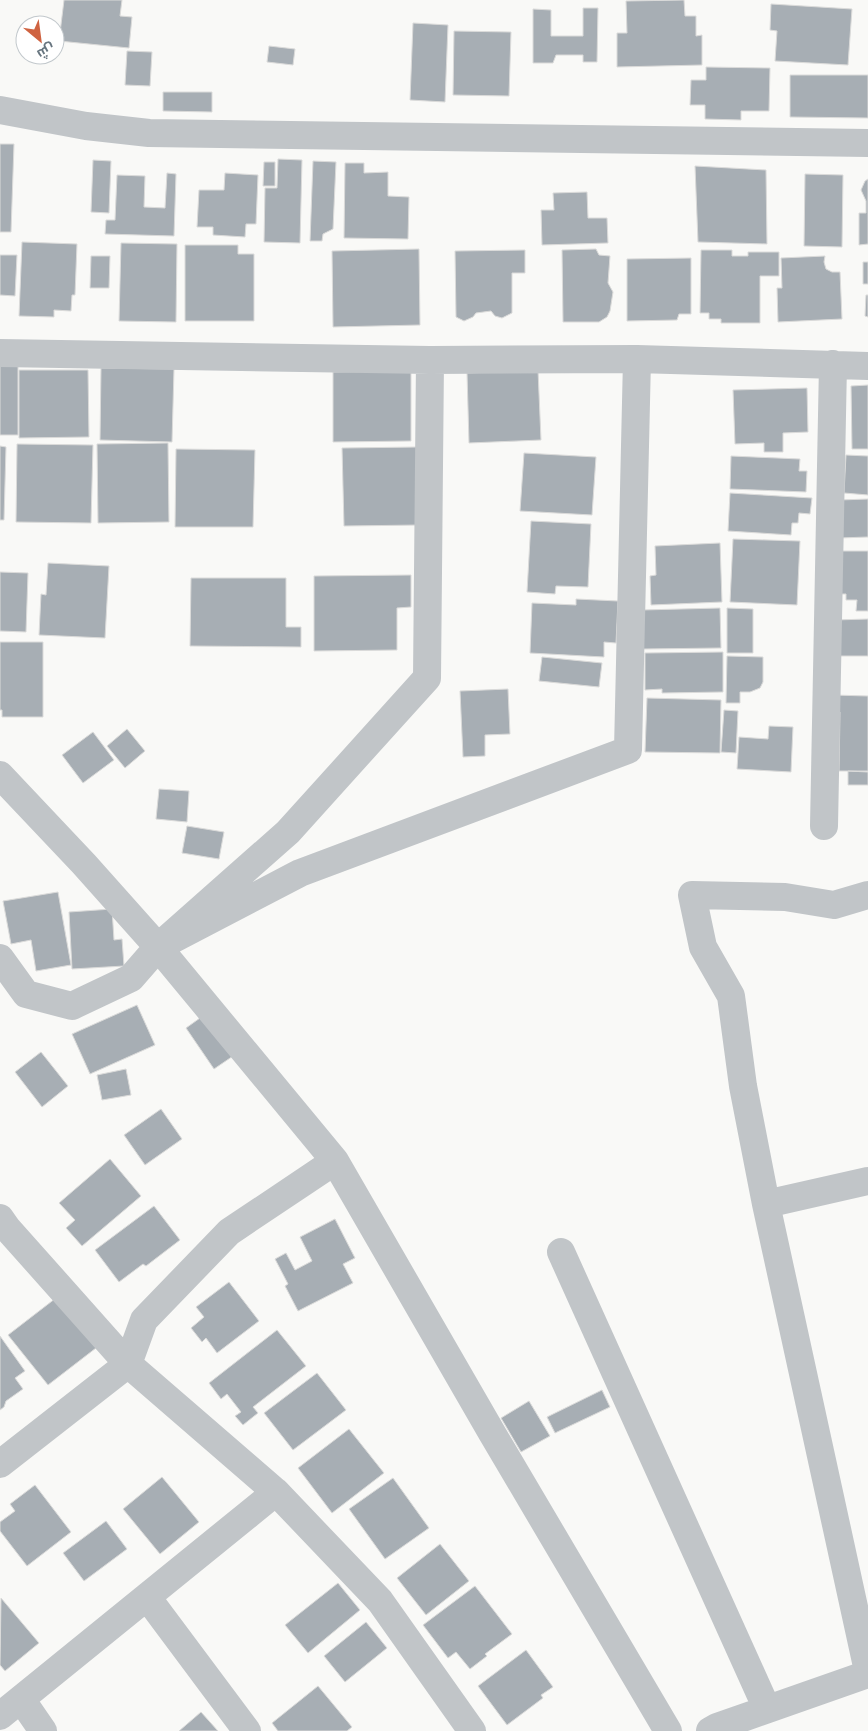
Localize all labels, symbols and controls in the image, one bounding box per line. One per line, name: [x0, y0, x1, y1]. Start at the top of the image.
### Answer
north arrow: [15, 15, 65, 65]
text: ش: [34, 39, 59, 64]

